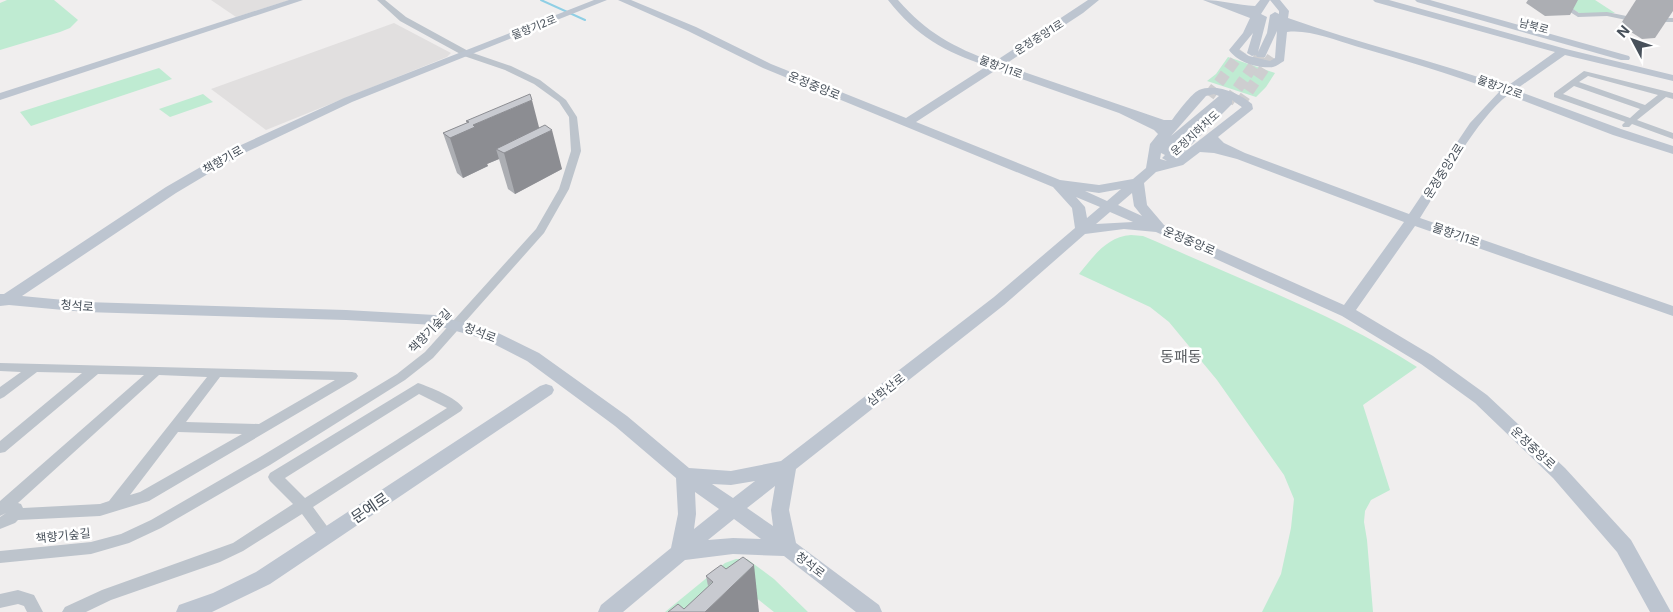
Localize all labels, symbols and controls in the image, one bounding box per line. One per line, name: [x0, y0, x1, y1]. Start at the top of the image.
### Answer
street label: 물향기2로: [509, 12, 559, 42]
street label: 남북로: [1518, 15, 1550, 37]
north arrow: [1608, 15, 1658, 65]
street label: 운정중앙1로: [1012, 16, 1066, 58]
text: N: [1613, 22, 1633, 41]
street label: 물향기1로: [977, 53, 1025, 81]
street label: 운정중앙로: [786, 68, 843, 103]
street label: 물향기2로: [1475, 72, 1525, 102]
street label: 운정지하차도: [1168, 107, 1222, 159]
street label: 운정중앙2로: [1420, 140, 1467, 201]
street label: 책향기로: [200, 142, 246, 177]
street label: 물향기1로: [1431, 219, 1482, 250]
street label: 운정중앙로: [1161, 223, 1218, 258]
street label: 청석로: [60, 297, 94, 314]
street label: 책향기숲길: [405, 306, 454, 356]
street label: 청석로: [462, 320, 498, 345]
district label: 동패동: [1160, 347, 1202, 366]
street label: 심학산로: [864, 370, 908, 409]
street label: 운정중앙로: [1508, 423, 1559, 472]
street label: 문예로: [347, 488, 392, 527]
street label: 책향기숲길: [35, 525, 91, 546]
street label: 청석로: [793, 548, 828, 581]

